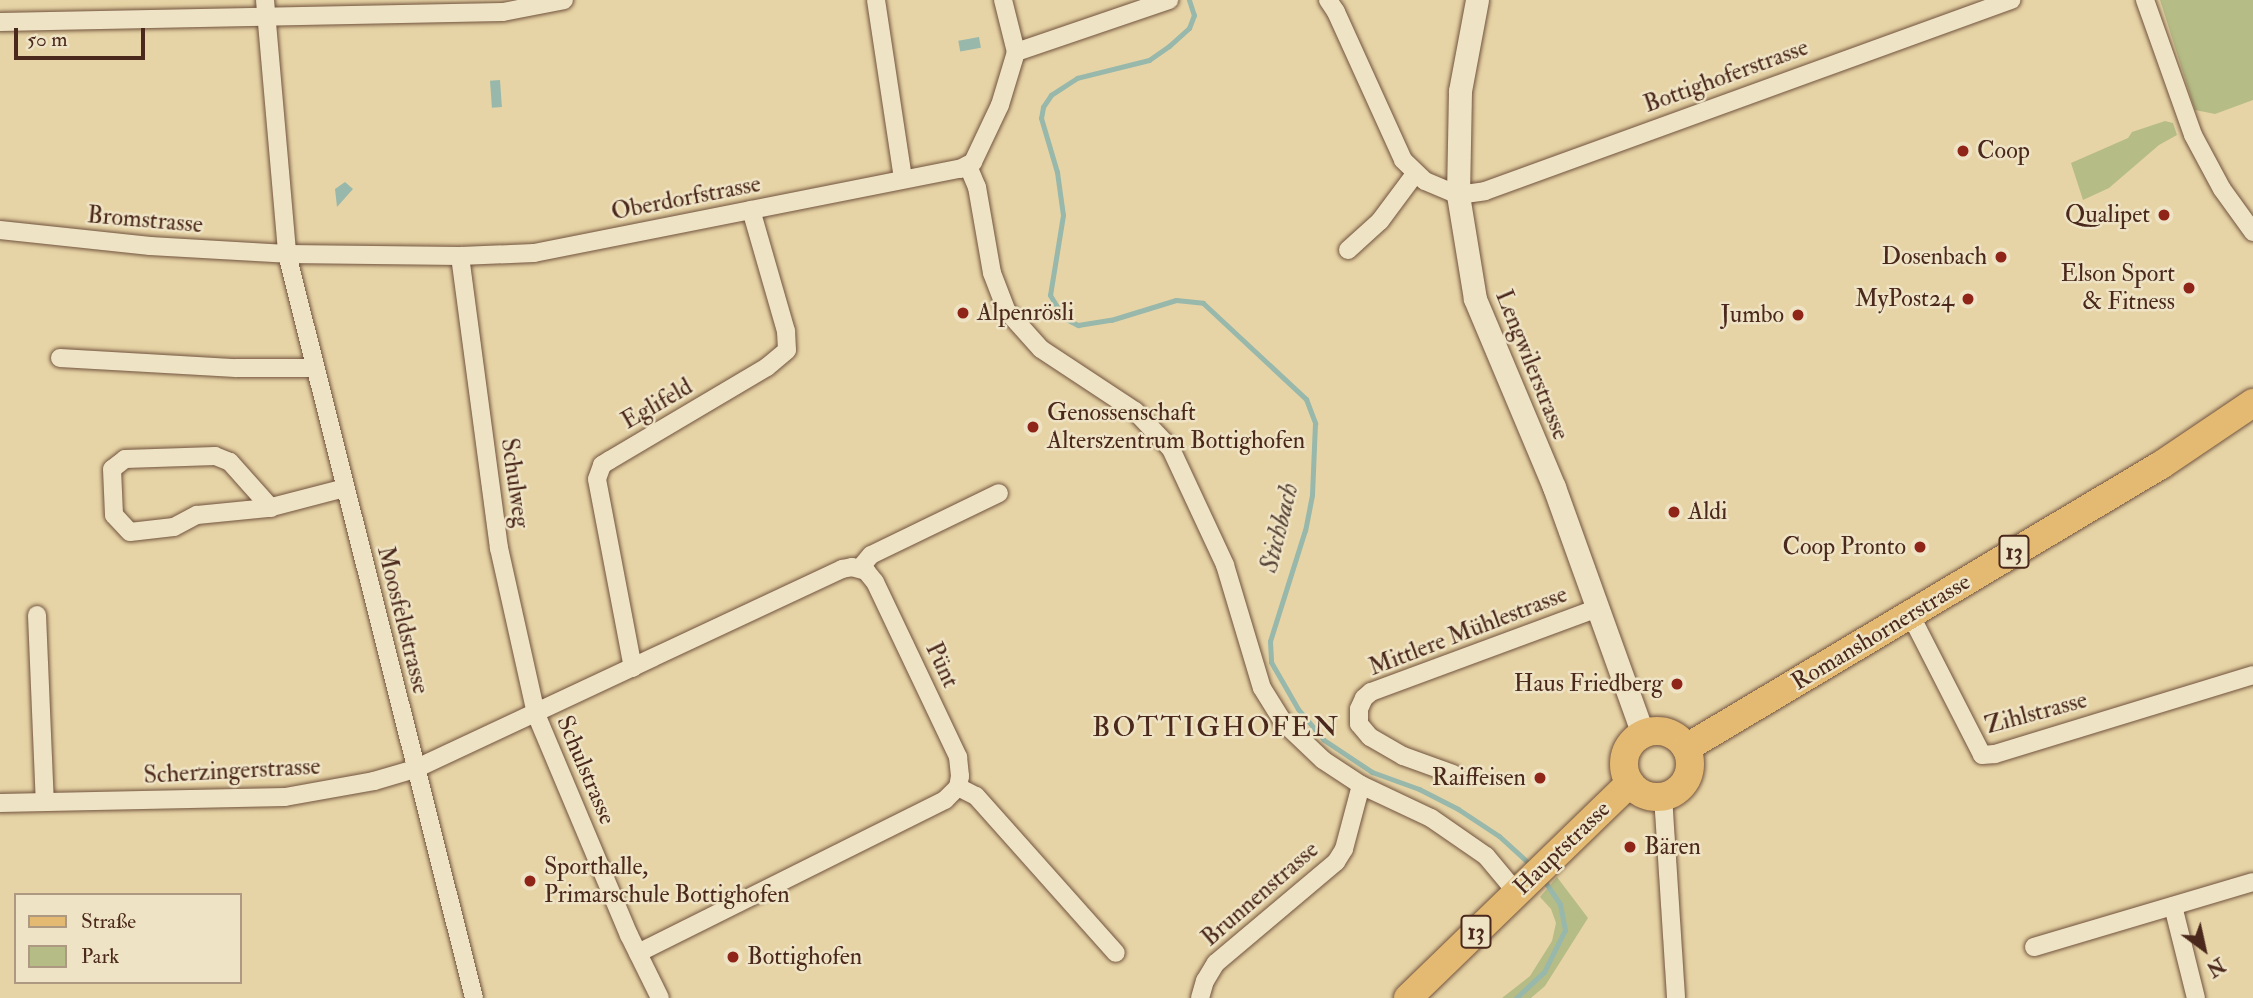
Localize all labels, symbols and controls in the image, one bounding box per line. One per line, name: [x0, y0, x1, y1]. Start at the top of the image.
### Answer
scale bar: [18, 14, 149, 58]
text: 50 m: [27, 26, 68, 53]
street label: Bottighoferstrasse: [1640, 33, 1812, 119]
place label: Coop: [1977, 137, 2030, 165]
marker: Coop: [1955, 143, 1971, 159]
street label: Oberdorfstrasse: [609, 169, 763, 227]
street label: Bromstrasse: [86, 201, 204, 239]
place label: Qualipet: [2065, 201, 2150, 229]
marker: Qualipet: [2156, 207, 2172, 223]
place label: Dosenbach: [1881, 243, 1987, 271]
marker: Dosenbach: [1993, 249, 2009, 265]
place label: Elson Sport & Fitness: [2061, 260, 2175, 316]
marker: Elson Sport & Fitness: [2181, 280, 2197, 296]
place label: MyPost24: [1855, 285, 1954, 313]
street label: Lengwilerstrasse: [1489, 286, 1575, 444]
marker: MyPost24: [1960, 291, 1976, 307]
place label: Alpenrösli: [977, 299, 1074, 327]
place label: Jumbo: [1721, 301, 1784, 329]
marker: Alpenrösli: [955, 305, 971, 321]
marker: Jumbo: [1790, 307, 1806, 323]
street label: Eglifeld: [616, 372, 698, 436]
place label: Genossenschaft Alterszentrum Bottighofen: [1047, 399, 1305, 455]
marker: Genossenschaft Alterszentrum Bottighofen: [1025, 419, 1041, 435]
street label: Schulweg: [494, 436, 536, 530]
water label: Stichbach: [1254, 480, 1306, 576]
place label: Aldi: [1688, 498, 1727, 526]
marker: Aldi: [1666, 504, 1682, 520]
road number: 13: [1998, 532, 2030, 572]
place label: Coop Pronto: [1782, 533, 1906, 561]
marker: Coop Pronto: [1912, 539, 1928, 555]
street label: Moosfeldstrasse: [371, 543, 435, 697]
street label: Romanshornerstrasse: [1786, 567, 1976, 697]
street label: Mittlere Mühlestrasse: [1365, 580, 1571, 682]
street label: Pünt: [919, 638, 965, 692]
place label: Haus Friedberg: [1514, 670, 1663, 698]
marker: Haus Friedberg: [1669, 676, 1685, 692]
street label: Zihlstrasse: [1982, 686, 2090, 740]
street label: Schulstrasse: [550, 711, 622, 829]
district label: BOTTIGHOFEN: [1093, 711, 1339, 745]
street label: Scherzingerstrasse: [143, 752, 321, 790]
place label: Raiffeisen: [1432, 764, 1526, 792]
marker: Raiffeisen: [1532, 770, 1548, 786]
street label: Hauptstrasse: [1508, 795, 1616, 901]
place label: Bären: [1644, 833, 1701, 861]
street label: Brunnenstrasse: [1196, 835, 1324, 953]
marker: Bären: [1622, 839, 1638, 855]
place label: Sporthalle, Primarschule Bottighofen: [544, 853, 790, 909]
marker: Sporthalle, Primarschule Bottighofen: [522, 873, 538, 889]
legend: [14, 893, 242, 984]
text: Straße: [81, 908, 136, 935]
road number: 13: [1460, 912, 1492, 951]
north arrow: [2169, 914, 2239, 984]
text: Park: [81, 943, 119, 970]
place label: Bottighofen: [747, 943, 862, 971]
marker: Bottighofen: [725, 949, 741, 965]
text: N: [2202, 952, 2229, 981]

